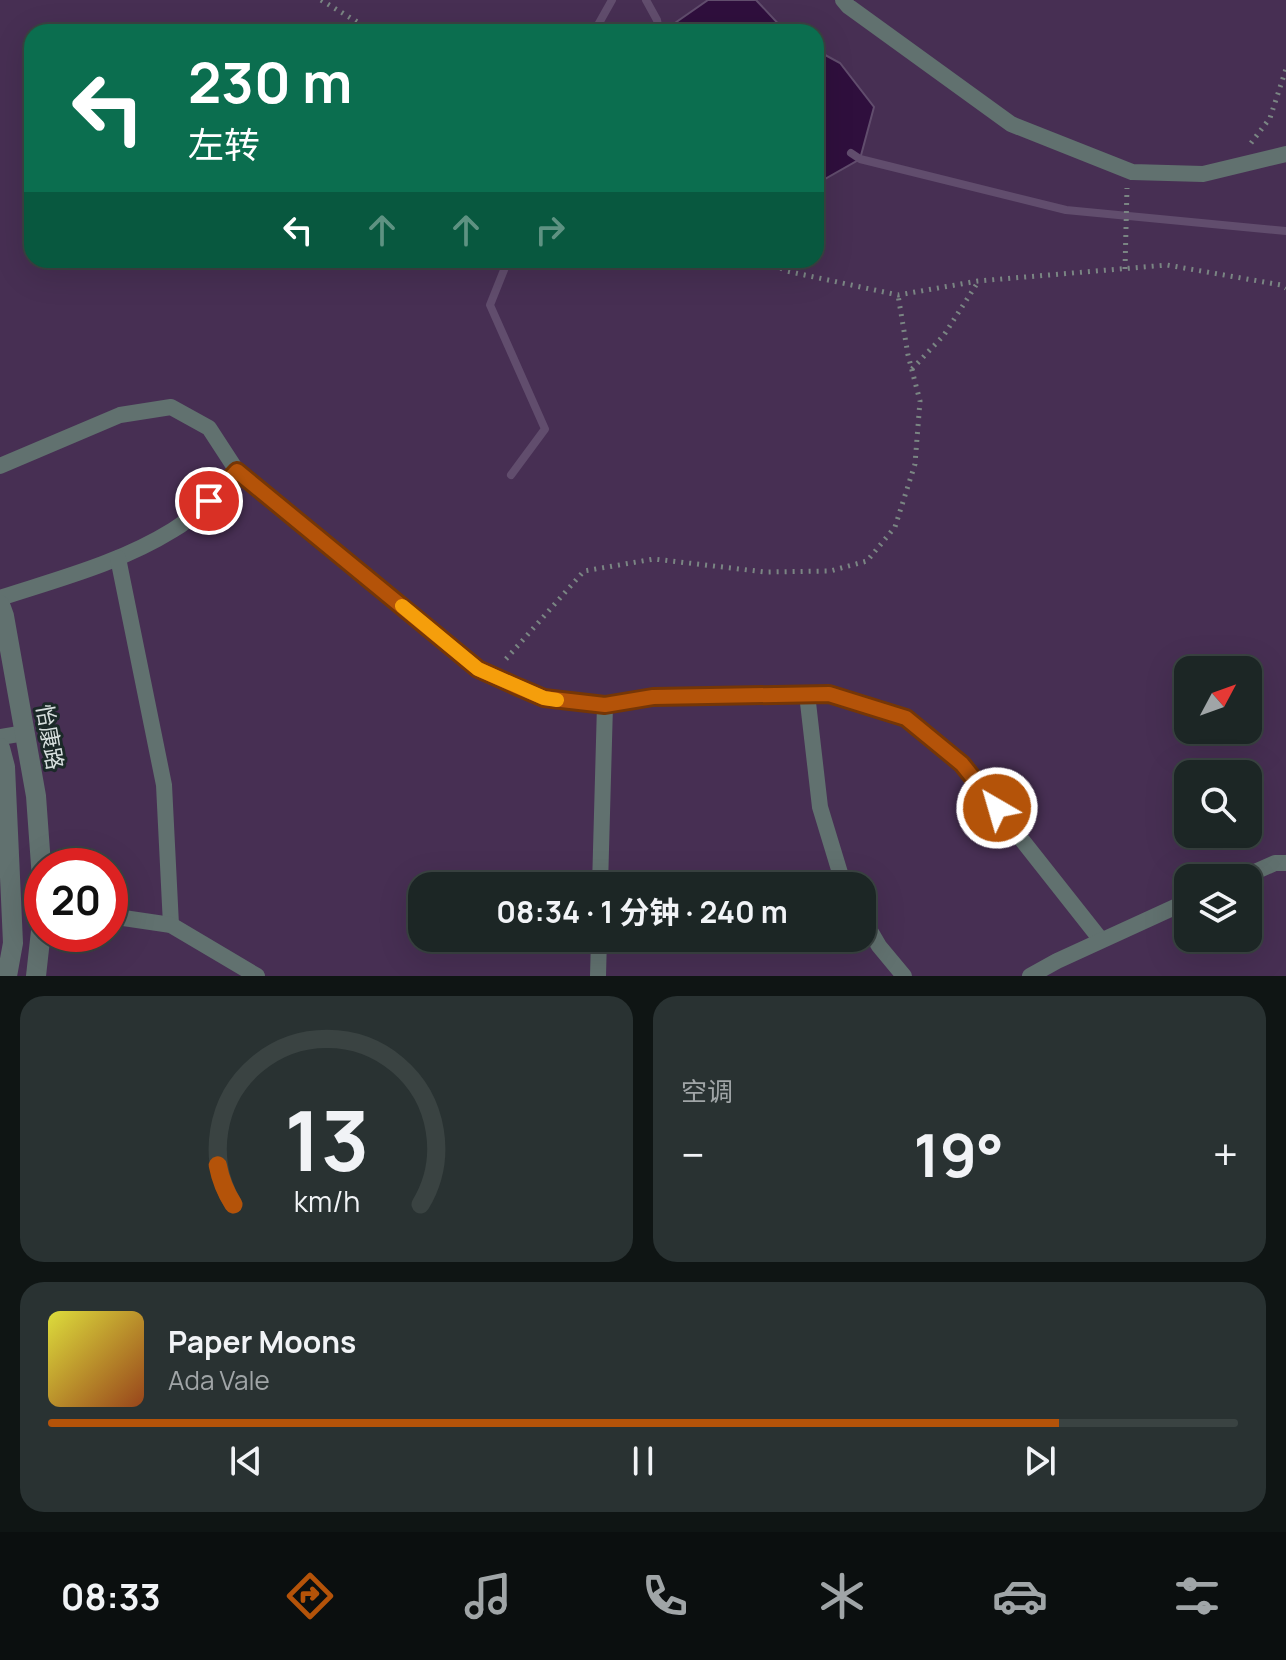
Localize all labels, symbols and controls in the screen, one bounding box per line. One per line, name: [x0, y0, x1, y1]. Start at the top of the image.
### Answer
text: 230 m: [188, 43, 352, 120]
icon: left: [56, 56, 160, 160]
text: 左转: [188, 120, 260, 169]
icon: left: [276, 208, 320, 252]
icon: ahead: [360, 208, 404, 252]
icon: ahead: [444, 208, 488, 252]
icon: right: [528, 208, 572, 252]
pin: [175, 467, 243, 535]
icon: arrive: [187, 479, 231, 523]
north arrow: [1174, 656, 1262, 744]
map controls: [1174, 656, 1262, 952]
street label: 怡康路: [29, 702, 71, 772]
button: search: [1174, 760, 1262, 848]
position arrow: [955, 766, 1039, 850]
speed limit sign: 20: [24, 848, 128, 952]
button: layers: [1174, 864, 1262, 952]
text: 08:34 · 1 分钟 · 240 m: [496, 891, 788, 932]
text: 空调: [681, 1073, 733, 1109]
text: 13: [284, 1082, 369, 1196]
text: 19°: [913, 1113, 1004, 1195]
text: −: [681, 1124, 705, 1184]
text: +: [1213, 1124, 1238, 1184]
text: km/h: [293, 1182, 360, 1221]
text: Paper Moons: [168, 1321, 356, 1362]
text: Ada Vale: [168, 1362, 270, 1398]
icon: previous: [224, 1439, 268, 1483]
icon: pause: [621, 1439, 665, 1483]
icon: next: [1018, 1439, 1062, 1483]
icon: directions: [282, 1568, 338, 1624]
icon: music: [460, 1568, 516, 1624]
icon: phone: [637, 1568, 693, 1624]
icon: climate: [814, 1568, 870, 1624]
icon: car: [992, 1568, 1048, 1624]
icon: filters: [1169, 1568, 1225, 1624]
text: 08:33: [61, 1572, 161, 1621]

